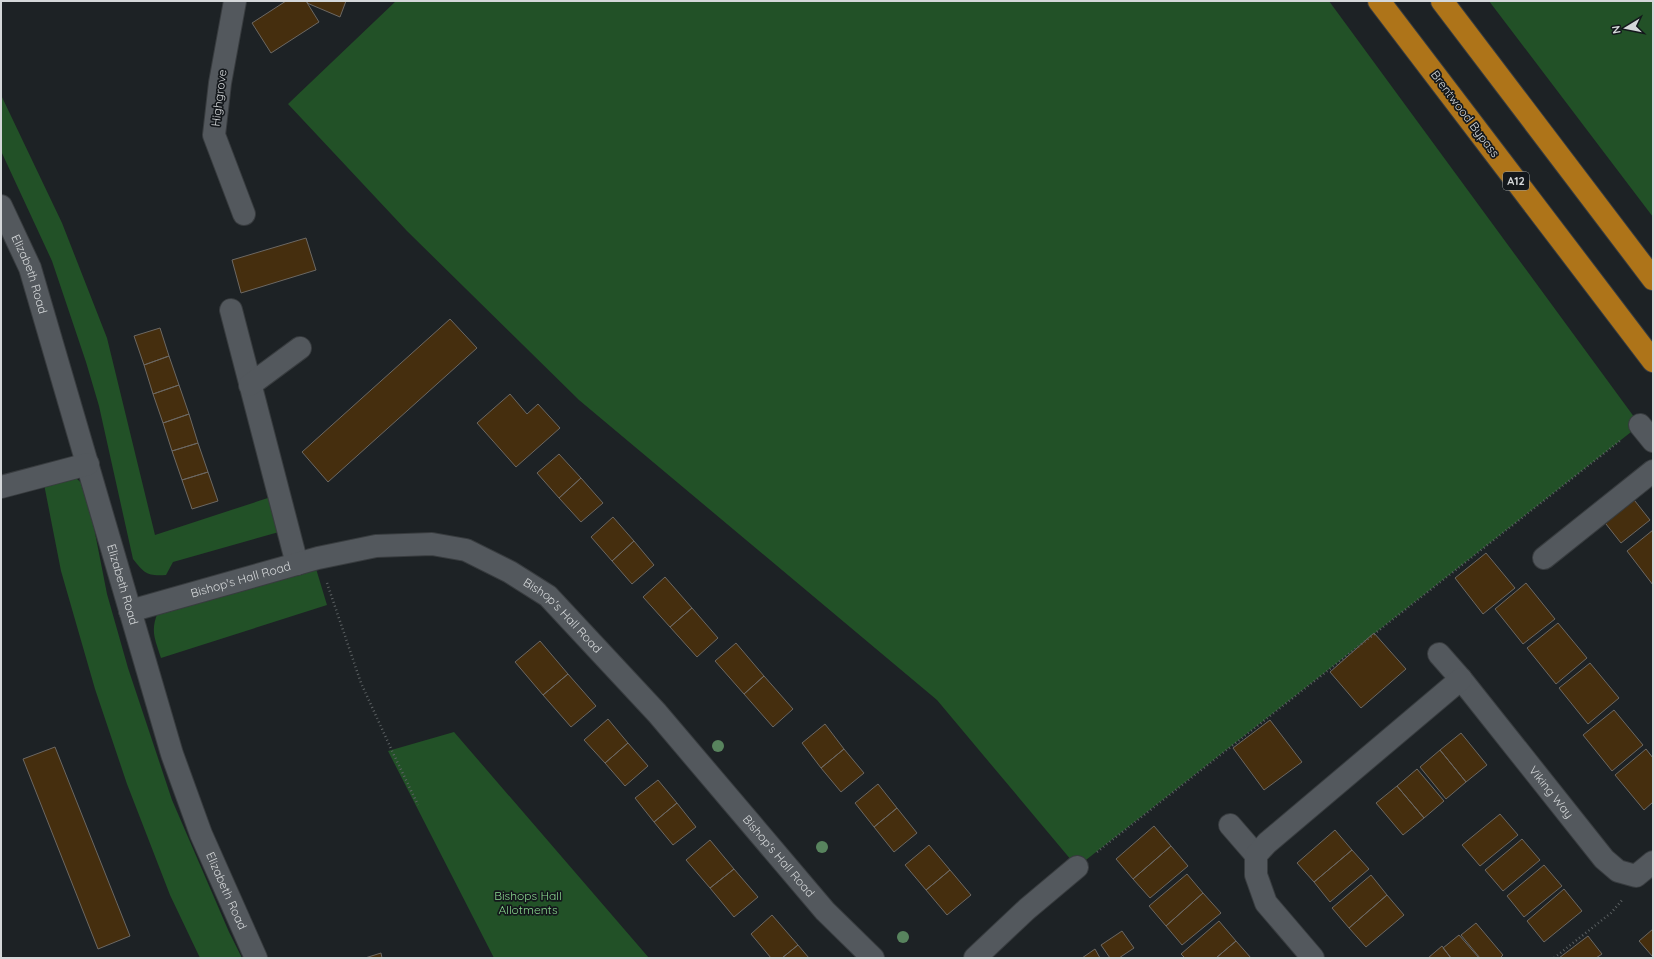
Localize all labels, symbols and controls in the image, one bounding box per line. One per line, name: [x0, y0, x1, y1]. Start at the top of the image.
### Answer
north arrow: [1606, 8, 1646, 48]
text: N: [1609, 25, 1624, 35]
street label: Brentwood Bypass: [1428, 67, 1503, 160]
street label: Highgrove: [208, 68, 229, 127]
road number: A12: [1503, 172, 1529, 190]
street label: Elizabeth Road: [8, 232, 51, 315]
street label: Elizabeth Road: [104, 542, 142, 626]
street label: Bishop's Hall Road: [189, 558, 292, 601]
street label: Bishop's Hall Road: [521, 574, 605, 656]
street label: Viking Way: [1526, 763, 1577, 821]
street label: Bishop's Hall Road: [740, 812, 818, 900]
street label: Elizabeth Road: [203, 850, 250, 932]
park label: Bishops Hall Allotments: [494, 888, 562, 917]

